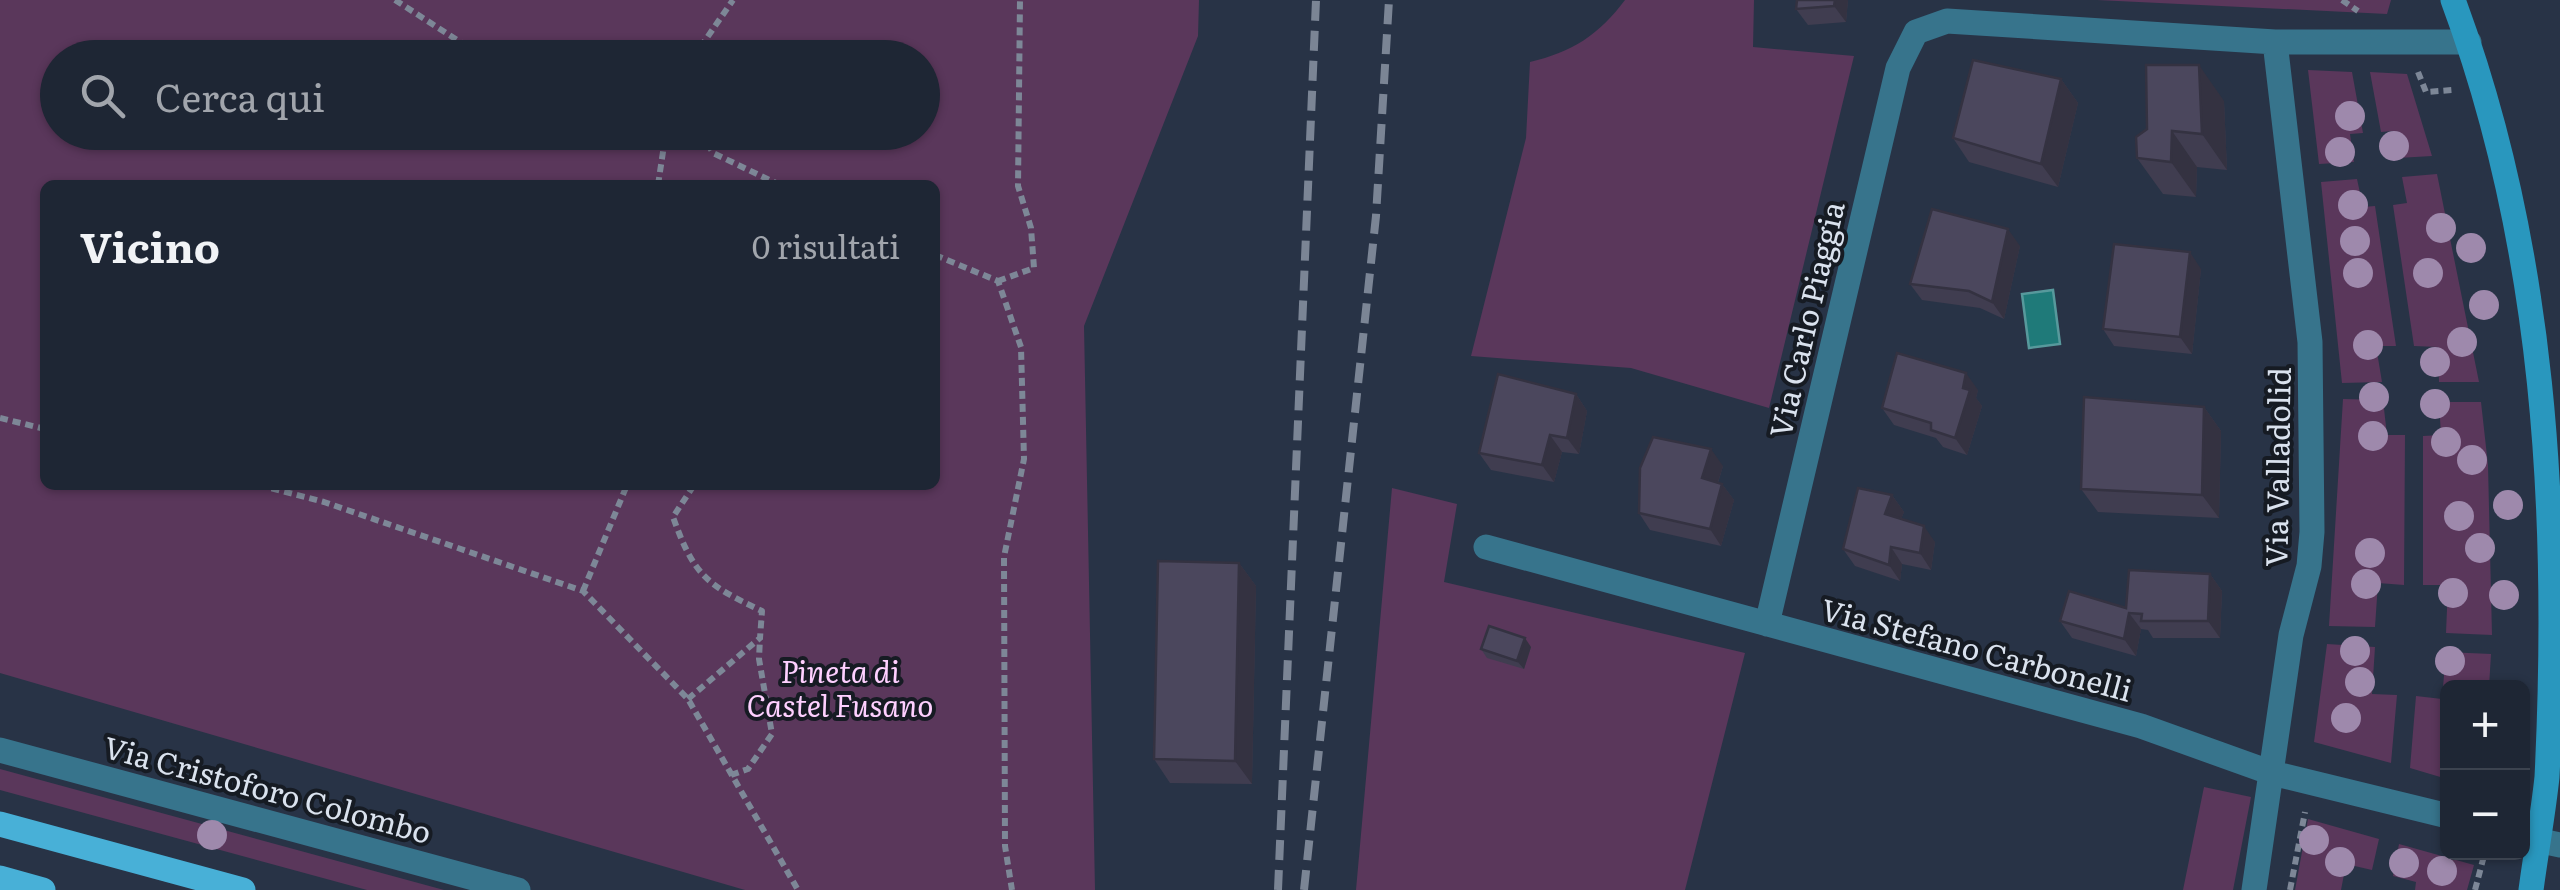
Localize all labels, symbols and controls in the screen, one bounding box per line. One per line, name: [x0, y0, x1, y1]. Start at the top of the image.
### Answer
search box: [40, 40, 940, 150]
text: Cerca qui: [155, 67, 325, 124]
icon: search: [75, 68, 130, 123]
street label: Via Carlo Piaggia: [1756, 196, 1854, 441]
text: Vicino: [80, 214, 220, 276]
text: 0 risultati: [752, 221, 900, 269]
street label: Via Valladolid: [2252, 367, 2300, 567]
street label: Via Stefano Carbonelli: [1817, 585, 2137, 711]
park label: Pineta di Castel Fusano: [747, 648, 933, 726]
map controls: [2440, 680, 2530, 860]
button: +: [2440, 680, 2530, 770]
street label: Via Cristoforo Colombo: [100, 723, 436, 853]
button: −: [2440, 770, 2530, 860]

